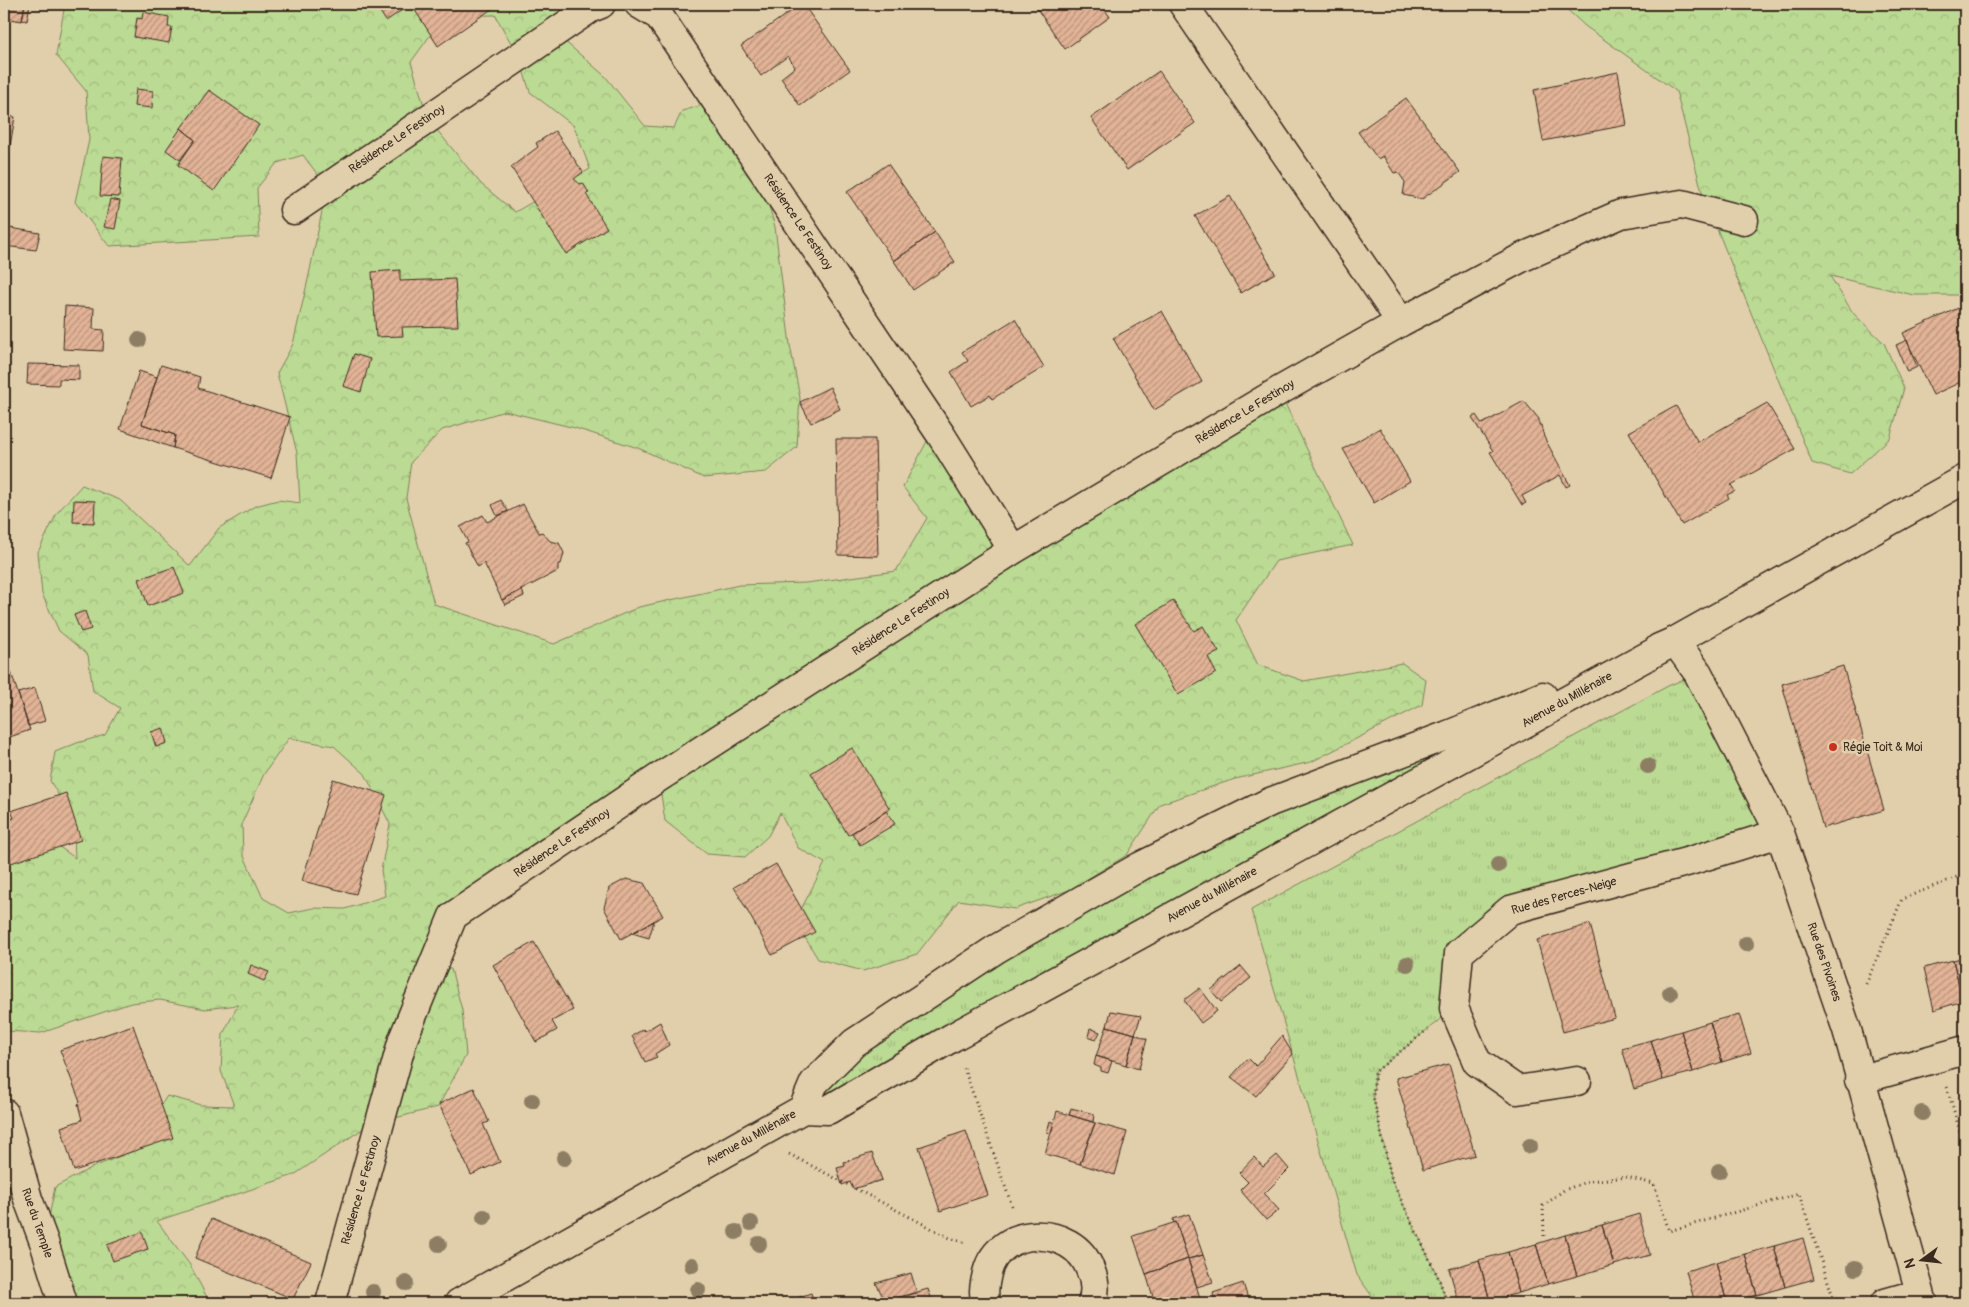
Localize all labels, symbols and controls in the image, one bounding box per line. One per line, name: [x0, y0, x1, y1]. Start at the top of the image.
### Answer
street label: Résidence Le Festinoy: [346, 101, 448, 177]
street label: Résidence Le Festinoy: [760, 171, 836, 273]
street label: Résidence Le Festinoy: [1193, 377, 1297, 447]
street label: Résidence Le Festinoy: [850, 585, 952, 659]
street label: Avenue du Millénaire: [1519, 669, 1615, 731]
place label: Régie Toit & Moi: [1843, 740, 1923, 755]
marker: Régie Toit & Moi: [1827, 741, 1839, 753]
street label: Résidence Le Festinoy: [511, 805, 613, 881]
street label: Avenue du Millénaire: [1164, 864, 1260, 926]
street label: Rue des Perces-Neige: [1510, 874, 1618, 918]
street label: Rue des Pivoines: [1803, 921, 1845, 1004]
street label: Avenue du Millénaire: [703, 1107, 799, 1169]
street label: Résidence Le Festinoy: [338, 1134, 384, 1246]
street label: Rue du Temple: [18, 1186, 56, 1260]
north arrow: [1896, 1234, 1946, 1284]
text: N: [1900, 1256, 1919, 1270]

